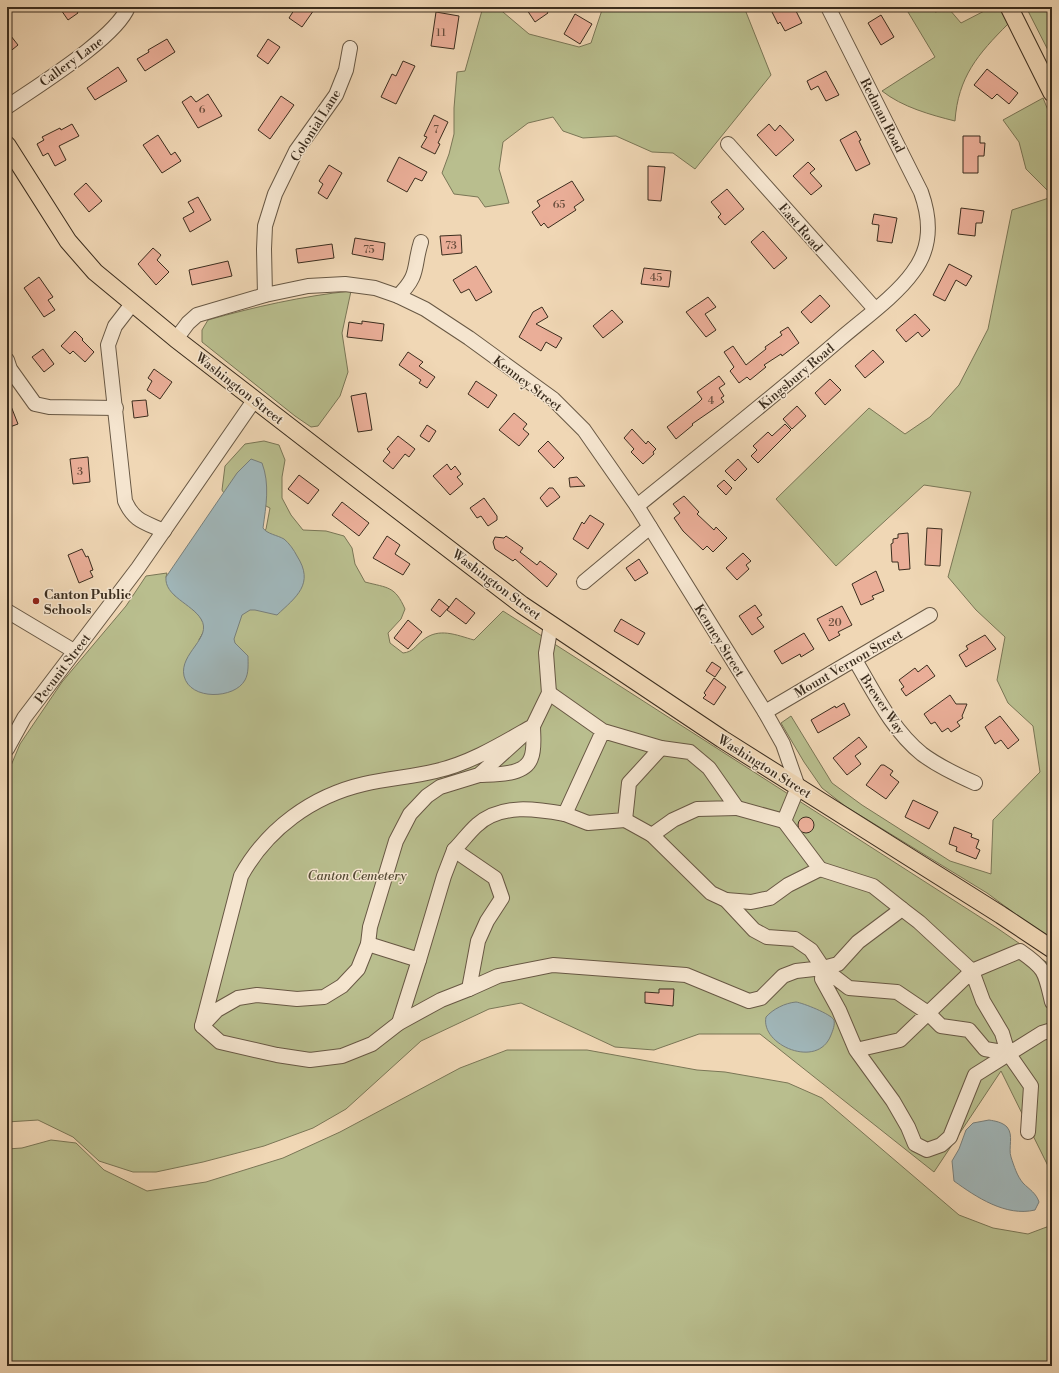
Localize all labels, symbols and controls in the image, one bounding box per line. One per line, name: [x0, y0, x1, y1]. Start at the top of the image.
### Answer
house number: 11: [436, 26, 446, 40]
street label: Callery Lane: [37, 33, 107, 90]
street label: Redman Road: [857, 76, 908, 156]
street label: Colonial Lane: [287, 86, 345, 165]
house number: 6: [199, 103, 206, 117]
house number: 7: [433, 123, 439, 137]
house number: 65: [553, 198, 565, 212]
street label: East Road: [775, 200, 826, 256]
house number: 73: [445, 239, 457, 253]
house number: 75: [363, 243, 375, 257]
house number: 45: [650, 271, 662, 285]
street label: Kingsbury Road: [755, 340, 838, 413]
street label: Washington Street: [191, 349, 287, 428]
street label: Kenney Street: [490, 353, 565, 415]
house number: 4: [708, 394, 715, 408]
house number: 3: [77, 465, 83, 479]
street label: Washington Street: [448, 546, 544, 624]
place label: Canton Public Schools: [44, 587, 132, 618]
marker: Canton Public Schools: [31, 596, 41, 606]
street label: Kenney Street: [691, 601, 748, 680]
house number: 20: [828, 616, 842, 630]
street label: Mount Vernon Street: [791, 626, 906, 701]
street label: Pecunit Street: [31, 630, 94, 707]
street label: Brewer Way: [856, 671, 908, 738]
street label: Washington Street: [714, 731, 815, 802]
park label: Canton Cemetery: [307, 868, 407, 884]

